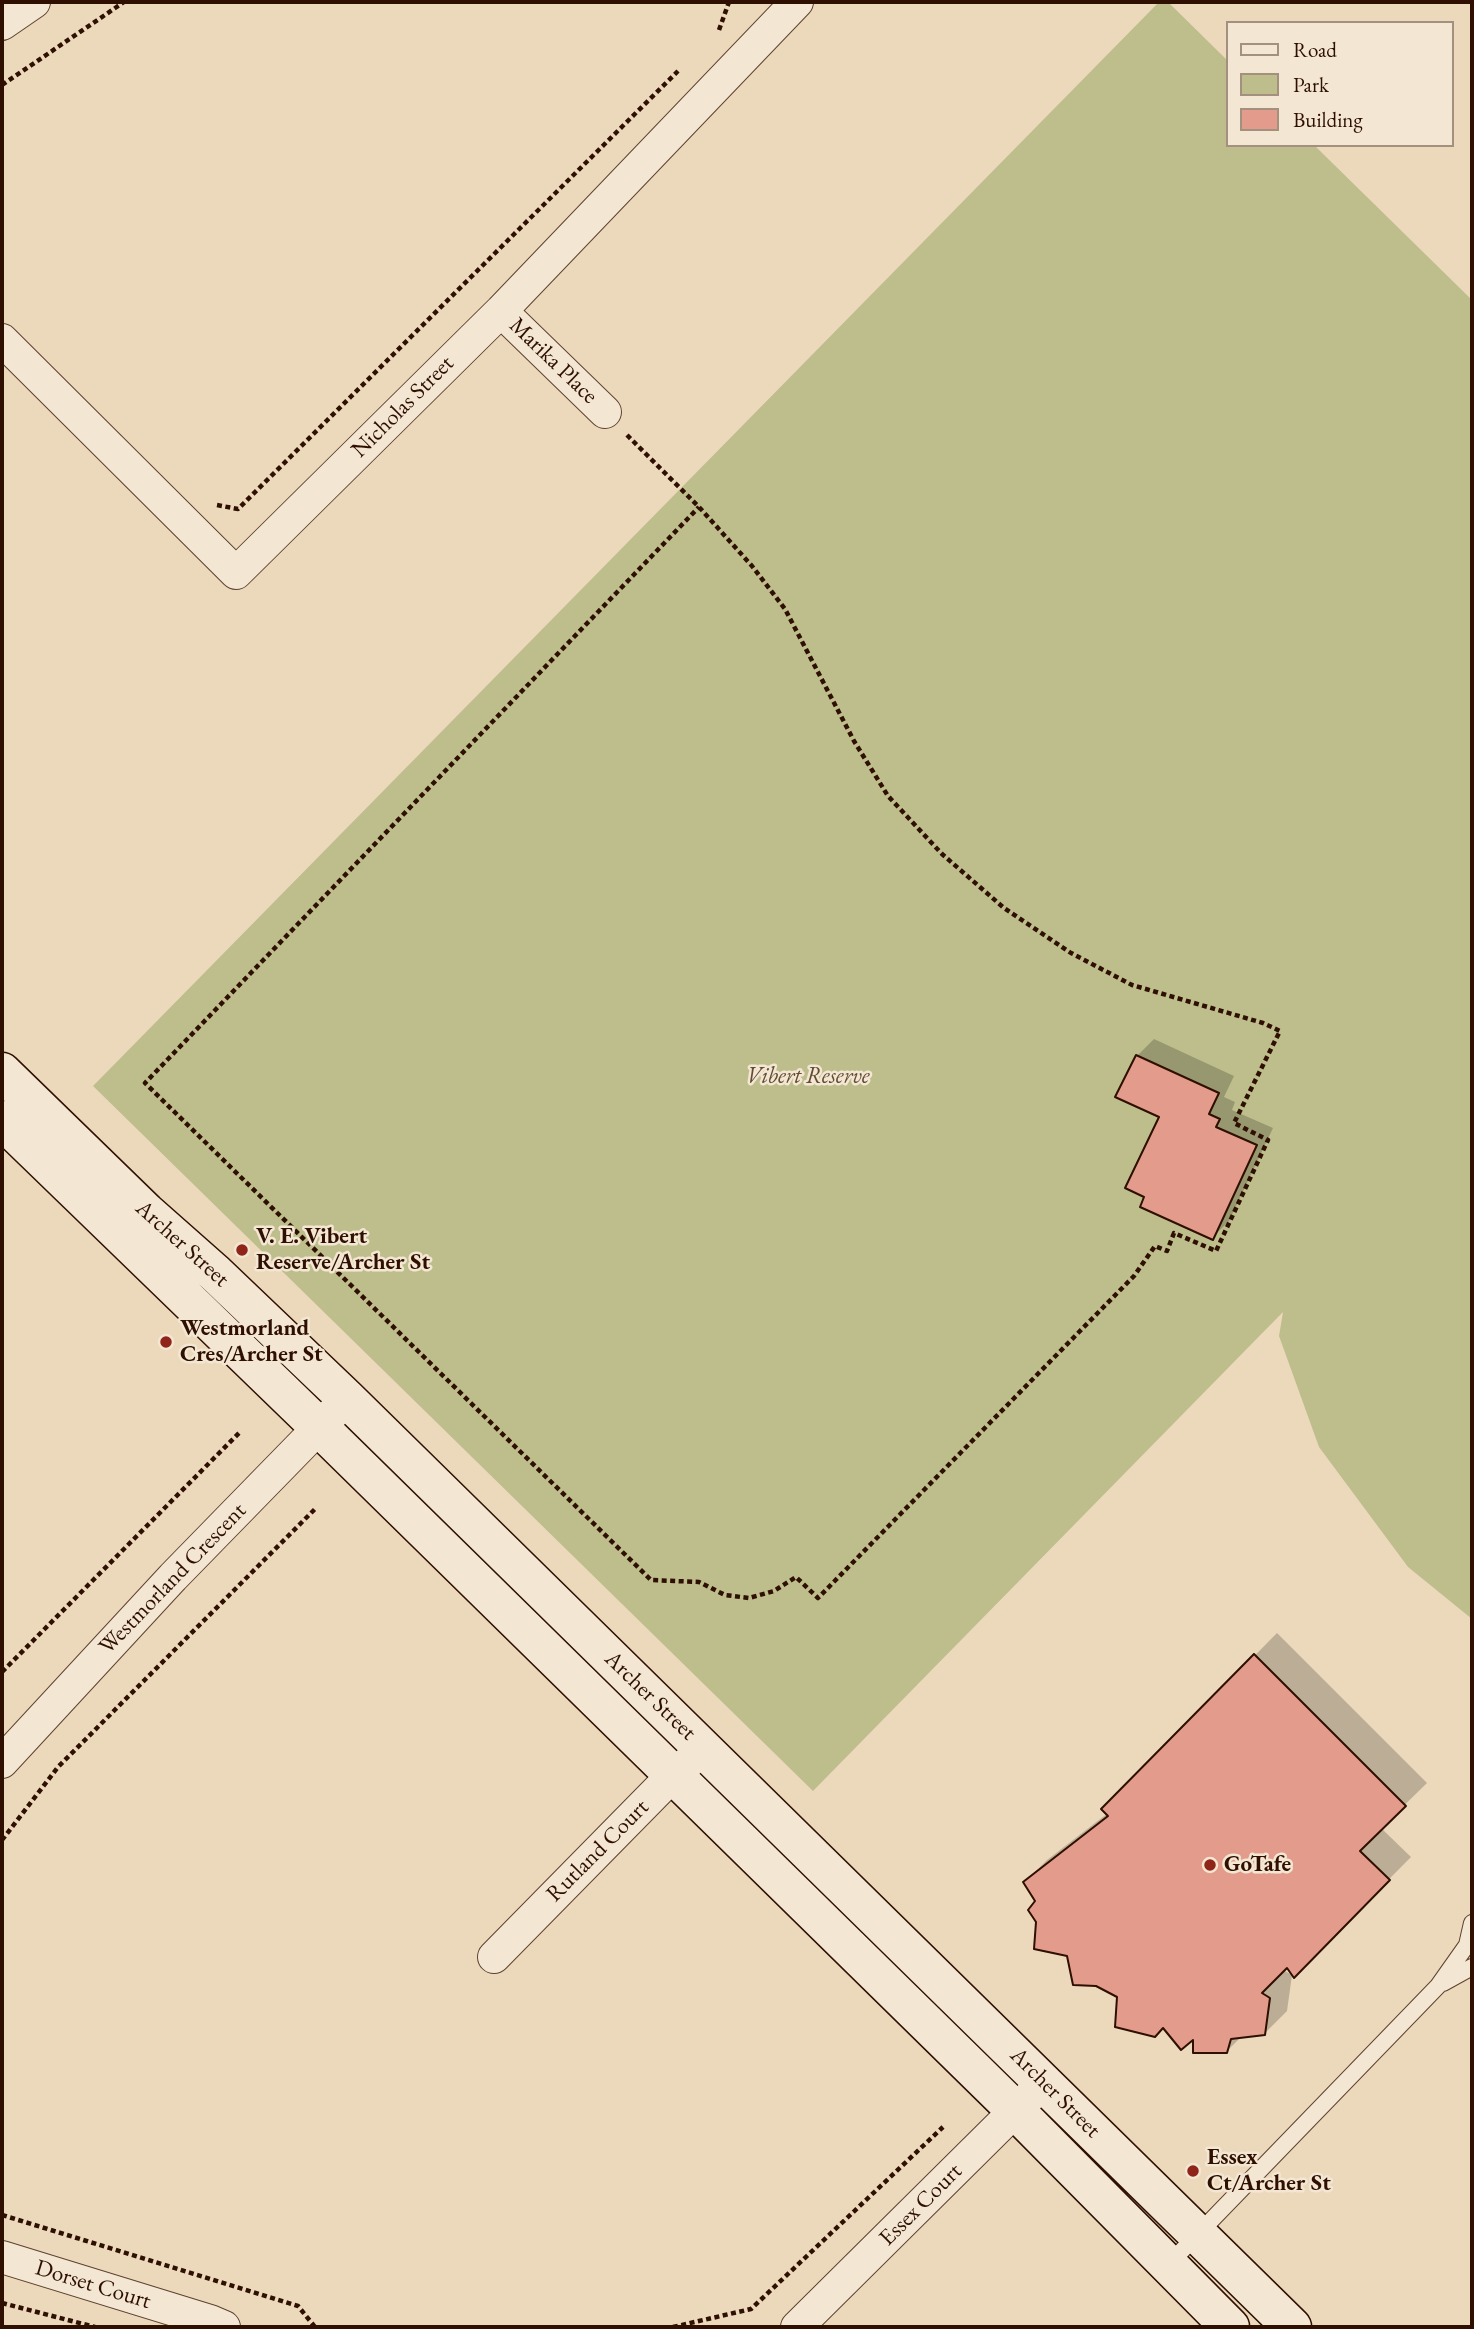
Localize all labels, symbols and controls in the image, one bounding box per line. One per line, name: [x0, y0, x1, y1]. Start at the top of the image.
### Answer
legend: [1226, 21, 1453, 147]
text: Road: [1293, 36, 1337, 63]
text: Park: [1293, 71, 1329, 98]
text: Building: [1293, 106, 1363, 133]
street label: Marika Place: [503, 312, 603, 410]
street label: Nicholas Street: [346, 350, 460, 464]
park label: Vibert Reserve: [746, 1063, 870, 1091]
street label: Archer Street: [129, 1195, 235, 1293]
place label: V. E. Vibert Reserve/Archer St: [256, 1223, 430, 1277]
marker: V. E. Vibert Reserve/Archer St: [234, 1242, 250, 1258]
place label: Westmorland Cres/Archer St: [180, 1315, 323, 1369]
marker: Westmorland Cres/Archer St: [158, 1334, 174, 1350]
street label: Westmorland Crescent: [94, 1497, 252, 1661]
street label: Archer Street: [598, 1646, 702, 1746]
street label: Rutland Court: [541, 1794, 655, 1908]
place label: GoTafe: [1224, 1851, 1291, 1879]
marker: GoTafe: [1202, 1857, 1218, 1873]
street label: Archer Street: [1004, 2042, 1106, 2144]
place label: Essex Ct/Archer St: [1207, 2144, 1331, 2198]
street label: Essex Court: [874, 2158, 968, 2252]
marker: Essex Ct/Archer St: [1185, 2163, 1201, 2179]
street label: Dorset Court: [32, 2254, 154, 2316]

